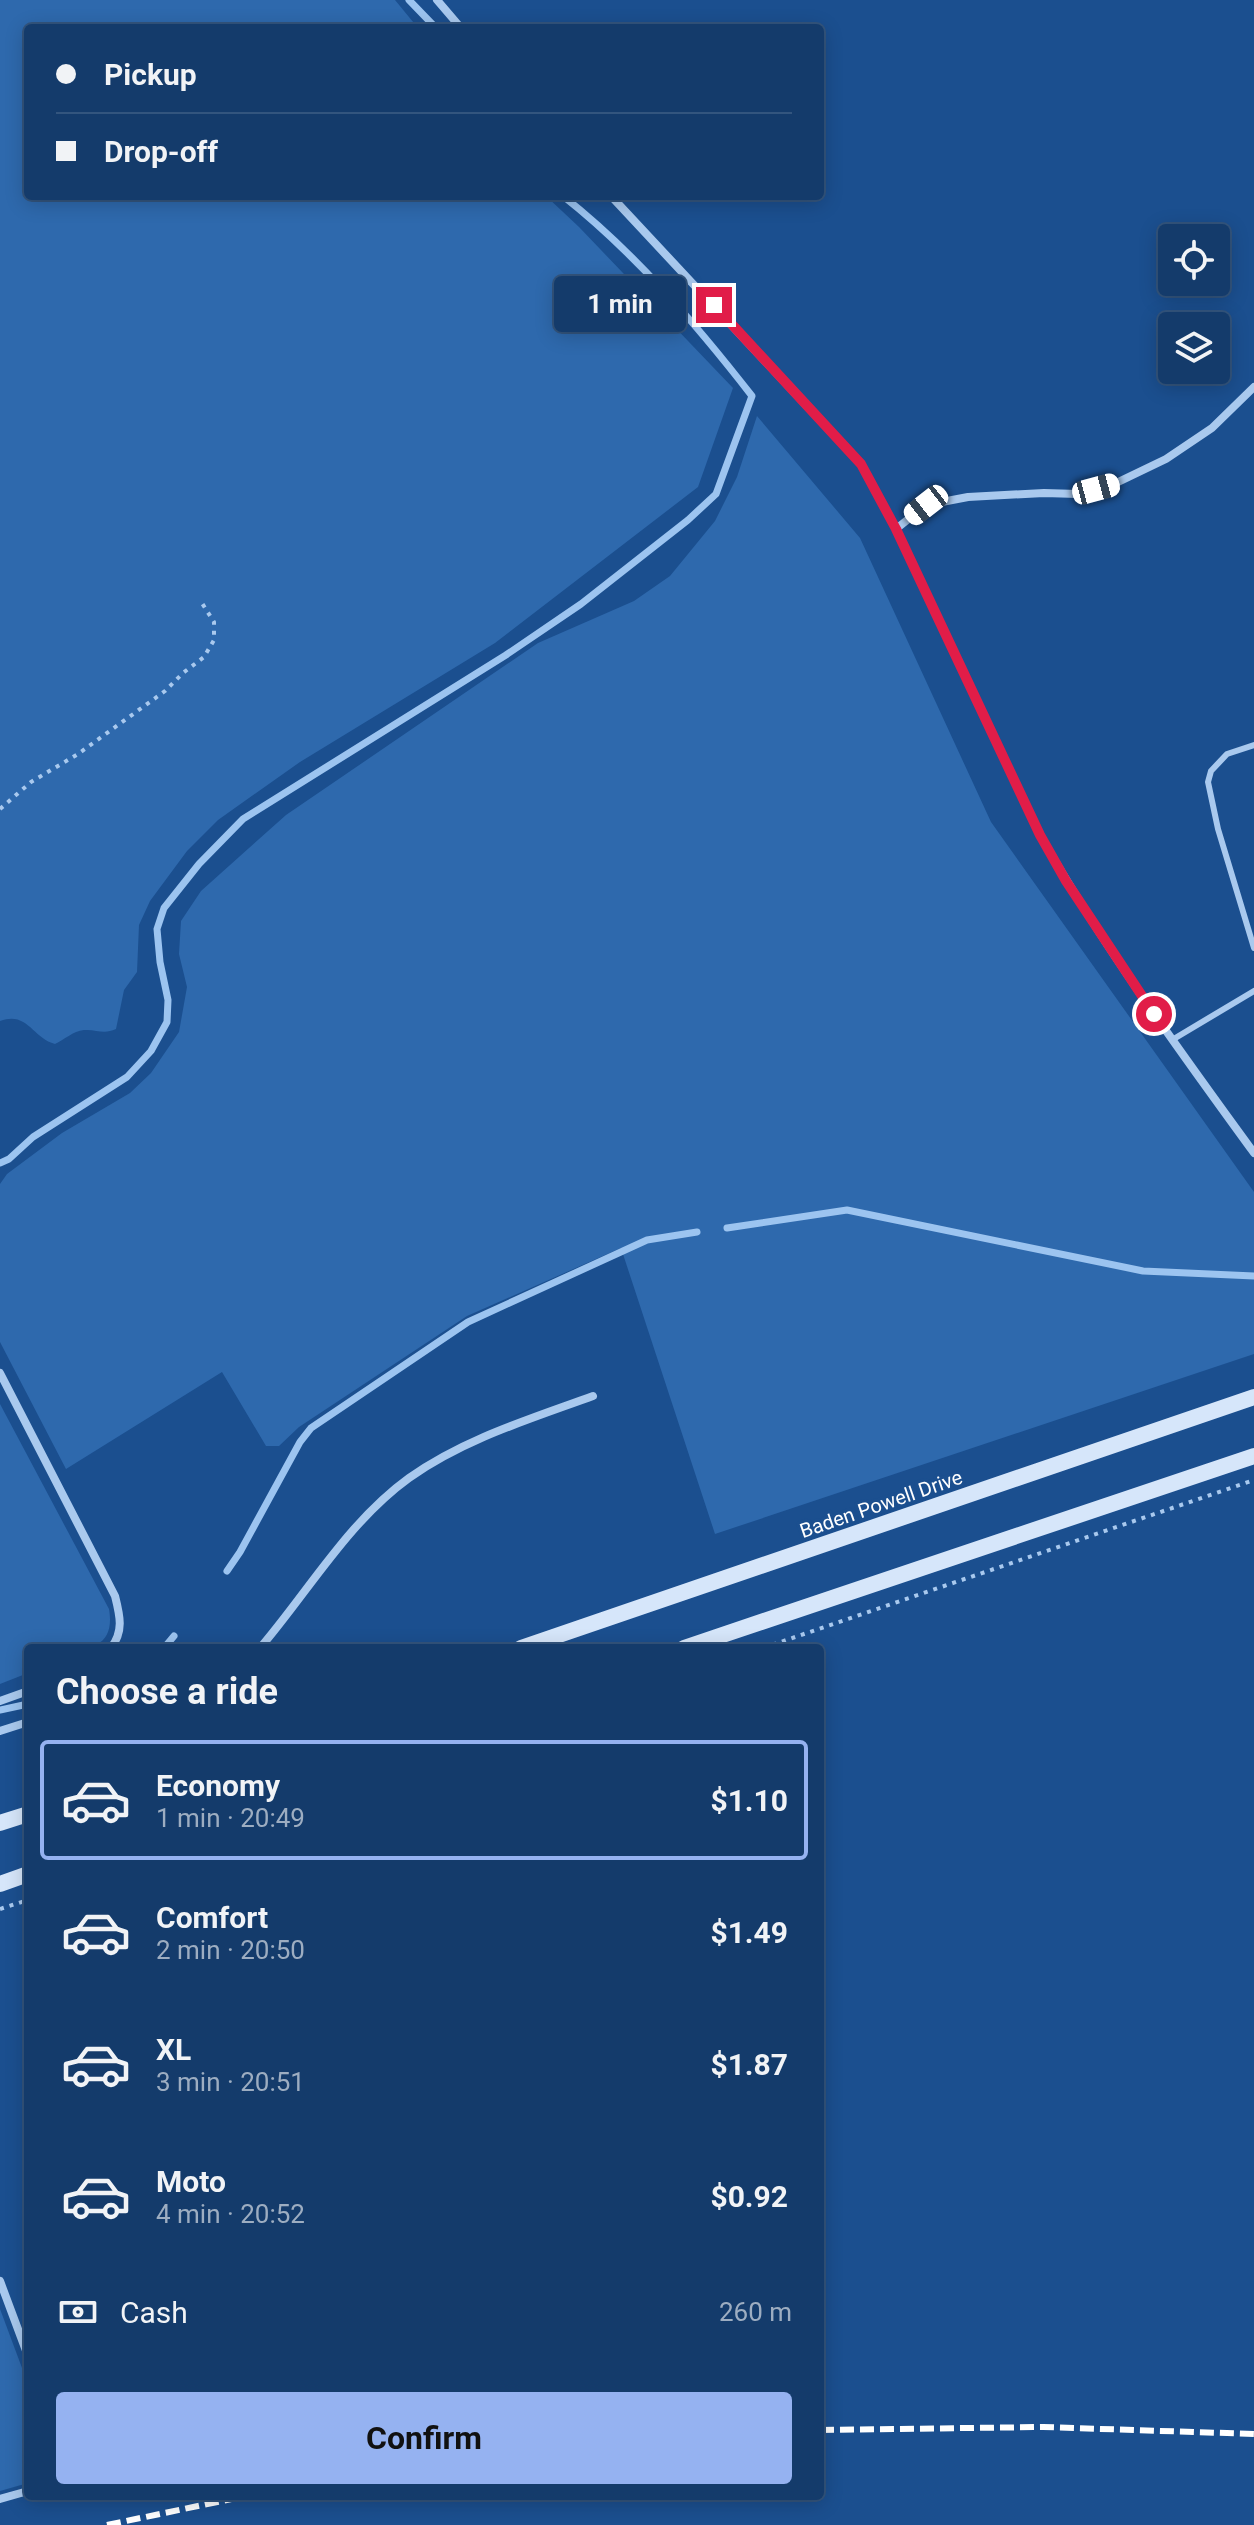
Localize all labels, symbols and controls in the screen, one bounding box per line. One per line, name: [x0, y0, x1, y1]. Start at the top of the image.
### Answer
text: Pickup: [104, 57, 197, 92]
text: Drop-off: [104, 134, 218, 169]
map controls: [1158, 224, 1230, 384]
button: locate: [1158, 224, 1230, 296]
callout: 1 min: [554, 277, 686, 333]
route end: [696, 287, 732, 323]
text: 1 min: [587, 289, 653, 319]
button: layers: [1158, 312, 1230, 384]
car: [1070, 471, 1122, 507]
car: [900, 481, 952, 529]
route start: [1136, 996, 1172, 1032]
street label: Baden Powell Drive: [797, 1465, 965, 1543]
text: Choose a ride: [56, 1671, 278, 1713]
icon: car: [60, 1764, 132, 1836]
text: Economy: [156, 1768, 280, 1803]
text: $1.10: [710, 1783, 788, 1818]
text: 1 min · 20:49: [156, 1803, 305, 1833]
icon: car: [60, 1896, 132, 1968]
text: Comfort: [156, 1900, 268, 1935]
text: $1.49: [710, 1915, 788, 1950]
text: 2 min · 20:50: [156, 1935, 305, 1965]
icon: car: [60, 2028, 132, 2100]
text: XL: [156, 2032, 191, 2067]
text: $1.87: [710, 2047, 788, 2082]
text: 3 min · 20:51: [156, 2067, 305, 2097]
icon: car: [60, 2160, 132, 2232]
text: Moto: [156, 2164, 226, 2199]
text: $0.92: [710, 2179, 788, 2214]
text: 4 min · 20:52: [156, 2199, 305, 2229]
icon: cash: [56, 2290, 100, 2334]
text: Cash: [120, 2295, 188, 2330]
text: 260 m: [719, 2297, 792, 2327]
button: Confirm: [56, 2392, 792, 2484]

